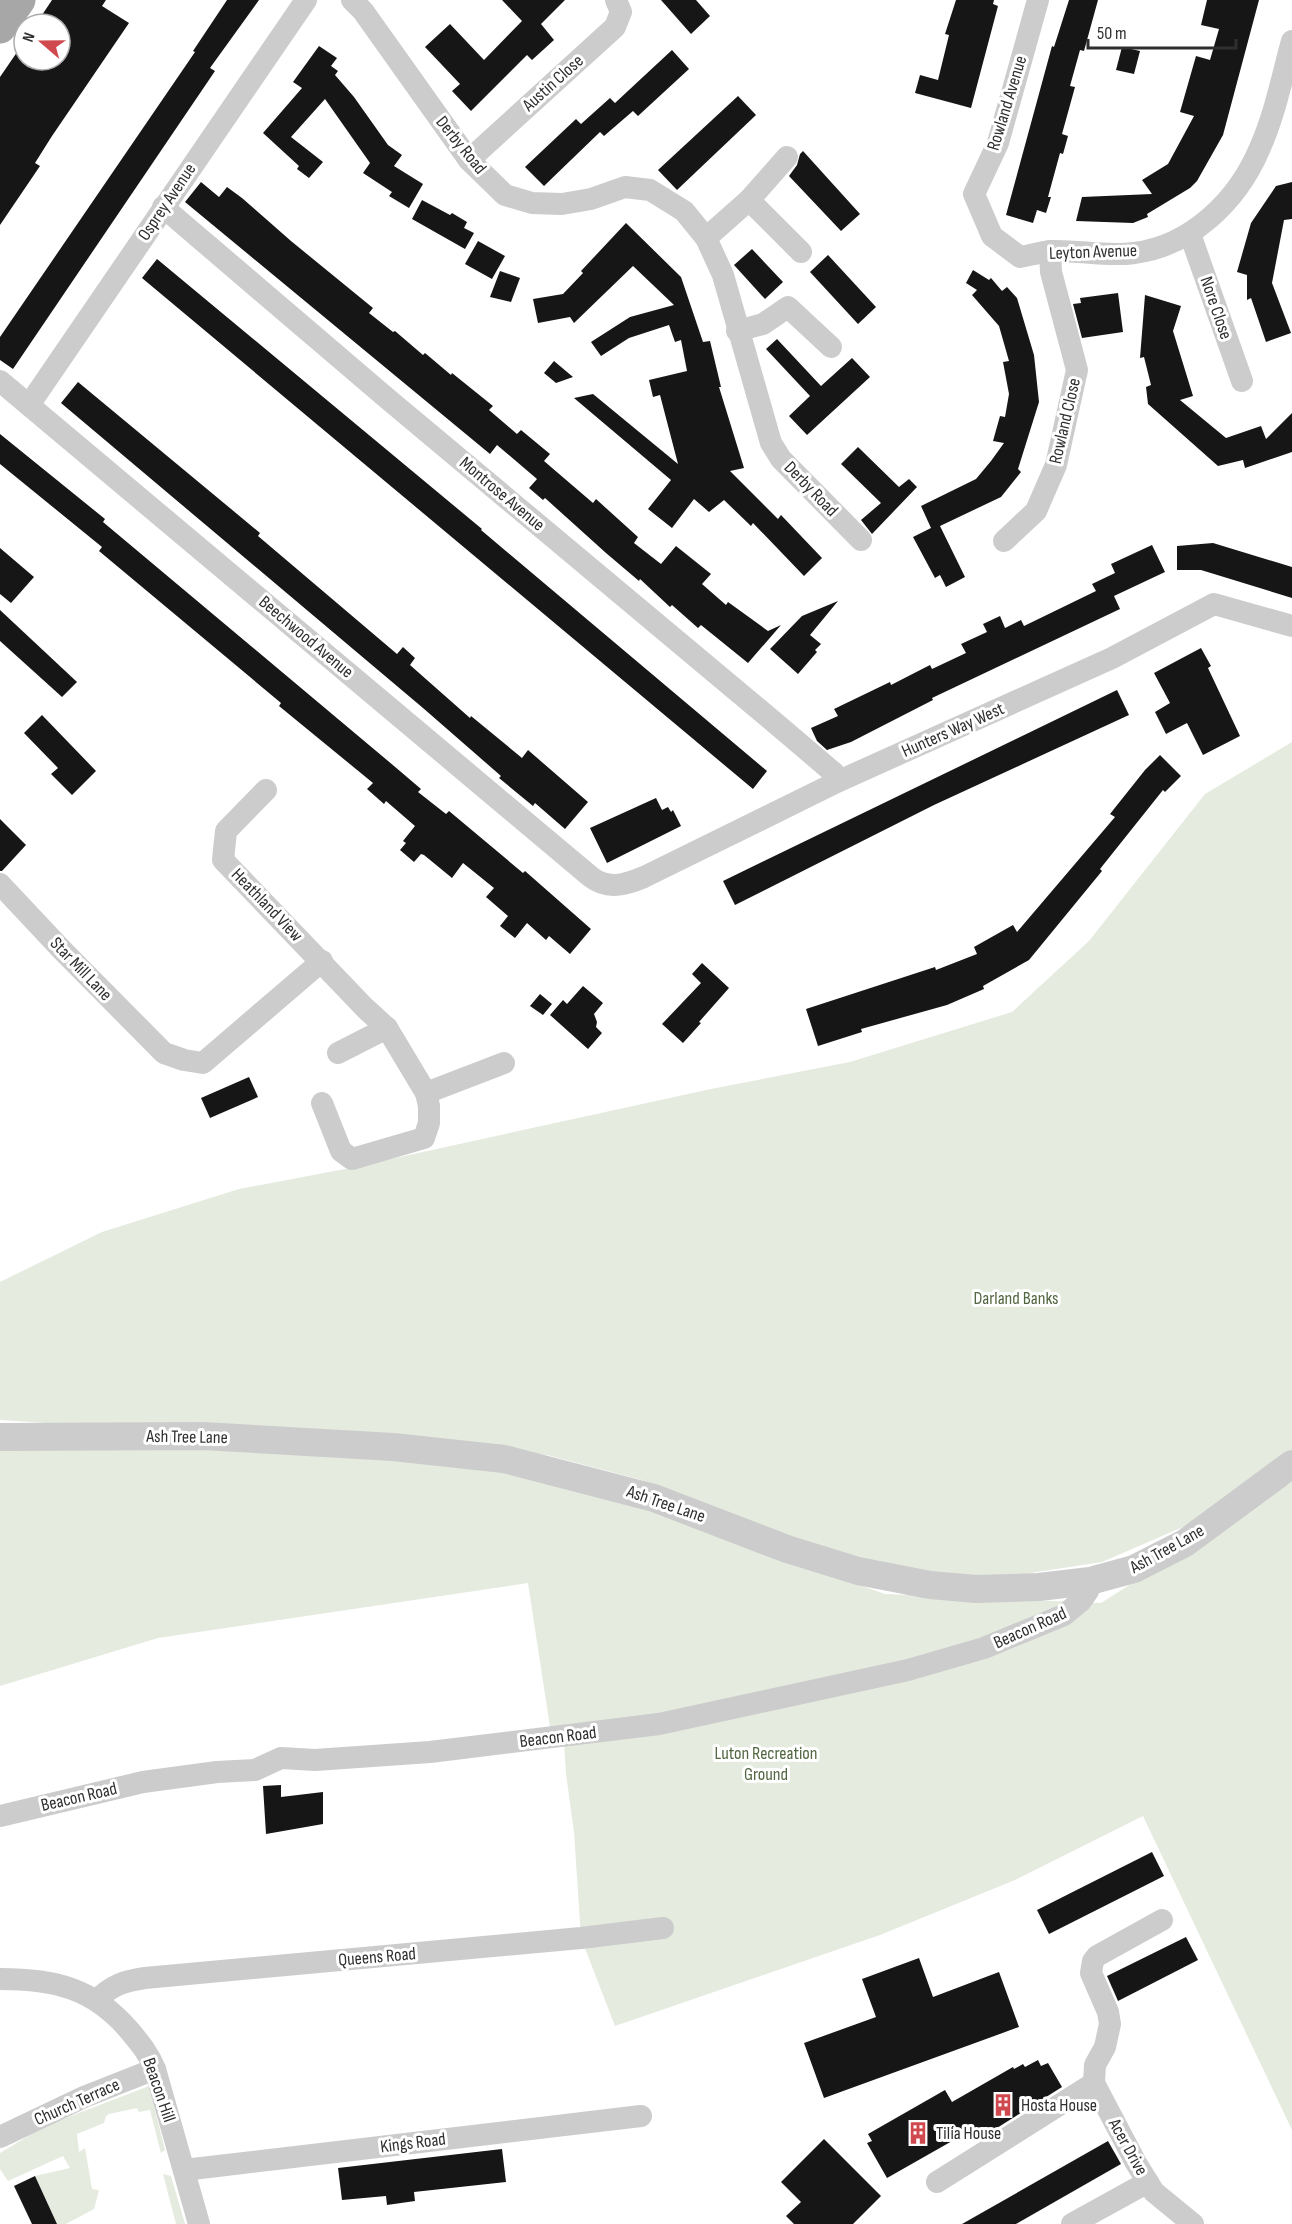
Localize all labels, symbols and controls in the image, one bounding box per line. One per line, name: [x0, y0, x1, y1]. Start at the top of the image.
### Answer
north arrow: [12, 12, 72, 72]
scale bar: [1088, 12, 1236, 50]
text: 50 m: [1097, 23, 1127, 44]
text: N: [19, 30, 40, 45]
street label: Austin Close: [518, 50, 588, 116]
street label: Rowland Avenue: [983, 53, 1031, 153]
street label: Derby Road: [431, 112, 491, 178]
street label: Osprey Avenue: [134, 159, 200, 245]
street label: Leyton Avenue: [1049, 240, 1137, 264]
street label: Nore Close: [1196, 274, 1236, 342]
street label: Rowland Close: [1045, 376, 1085, 466]
street label: Montrose Avenue: [455, 452, 549, 536]
street label: Derby Road: [780, 457, 842, 521]
street label: Beechwood Avenue: [255, 591, 357, 683]
street label: Hunters Way West: [899, 698, 1008, 762]
street label: Heathland View: [227, 864, 307, 946]
street label: Star Mill Lane: [46, 933, 116, 1005]
park label: Darland Banks: [974, 1288, 1058, 1309]
street label: Ash Tree Lane: [145, 1426, 228, 1448]
street label: Ash Tree Lane: [623, 1480, 708, 1527]
street label: Ash Tree Lane: [1125, 1520, 1208, 1578]
street label: Beacon Road: [990, 1603, 1070, 1653]
street label: Beacon Road: [518, 1722, 598, 1752]
park label: Luton Recreation Ground: [714, 1743, 818, 1785]
street label: Beacon Road: [39, 1778, 119, 1816]
street label: Queens Road: [337, 1943, 417, 1971]
street label: Beacon Hill: [138, 2055, 180, 2125]
street label: Church Terrace: [31, 2074, 123, 2130]
building icon: Hosta House: [990, 2092, 1016, 2118]
place label: Hosta House: [1021, 2095, 1097, 2116]
street label: Acer Drive: [1103, 2114, 1152, 2179]
building icon: Tilia House: [905, 2120, 931, 2146]
place label: Tilia House: [936, 2123, 1001, 2144]
street label: Kings Road: [379, 2129, 447, 2157]

